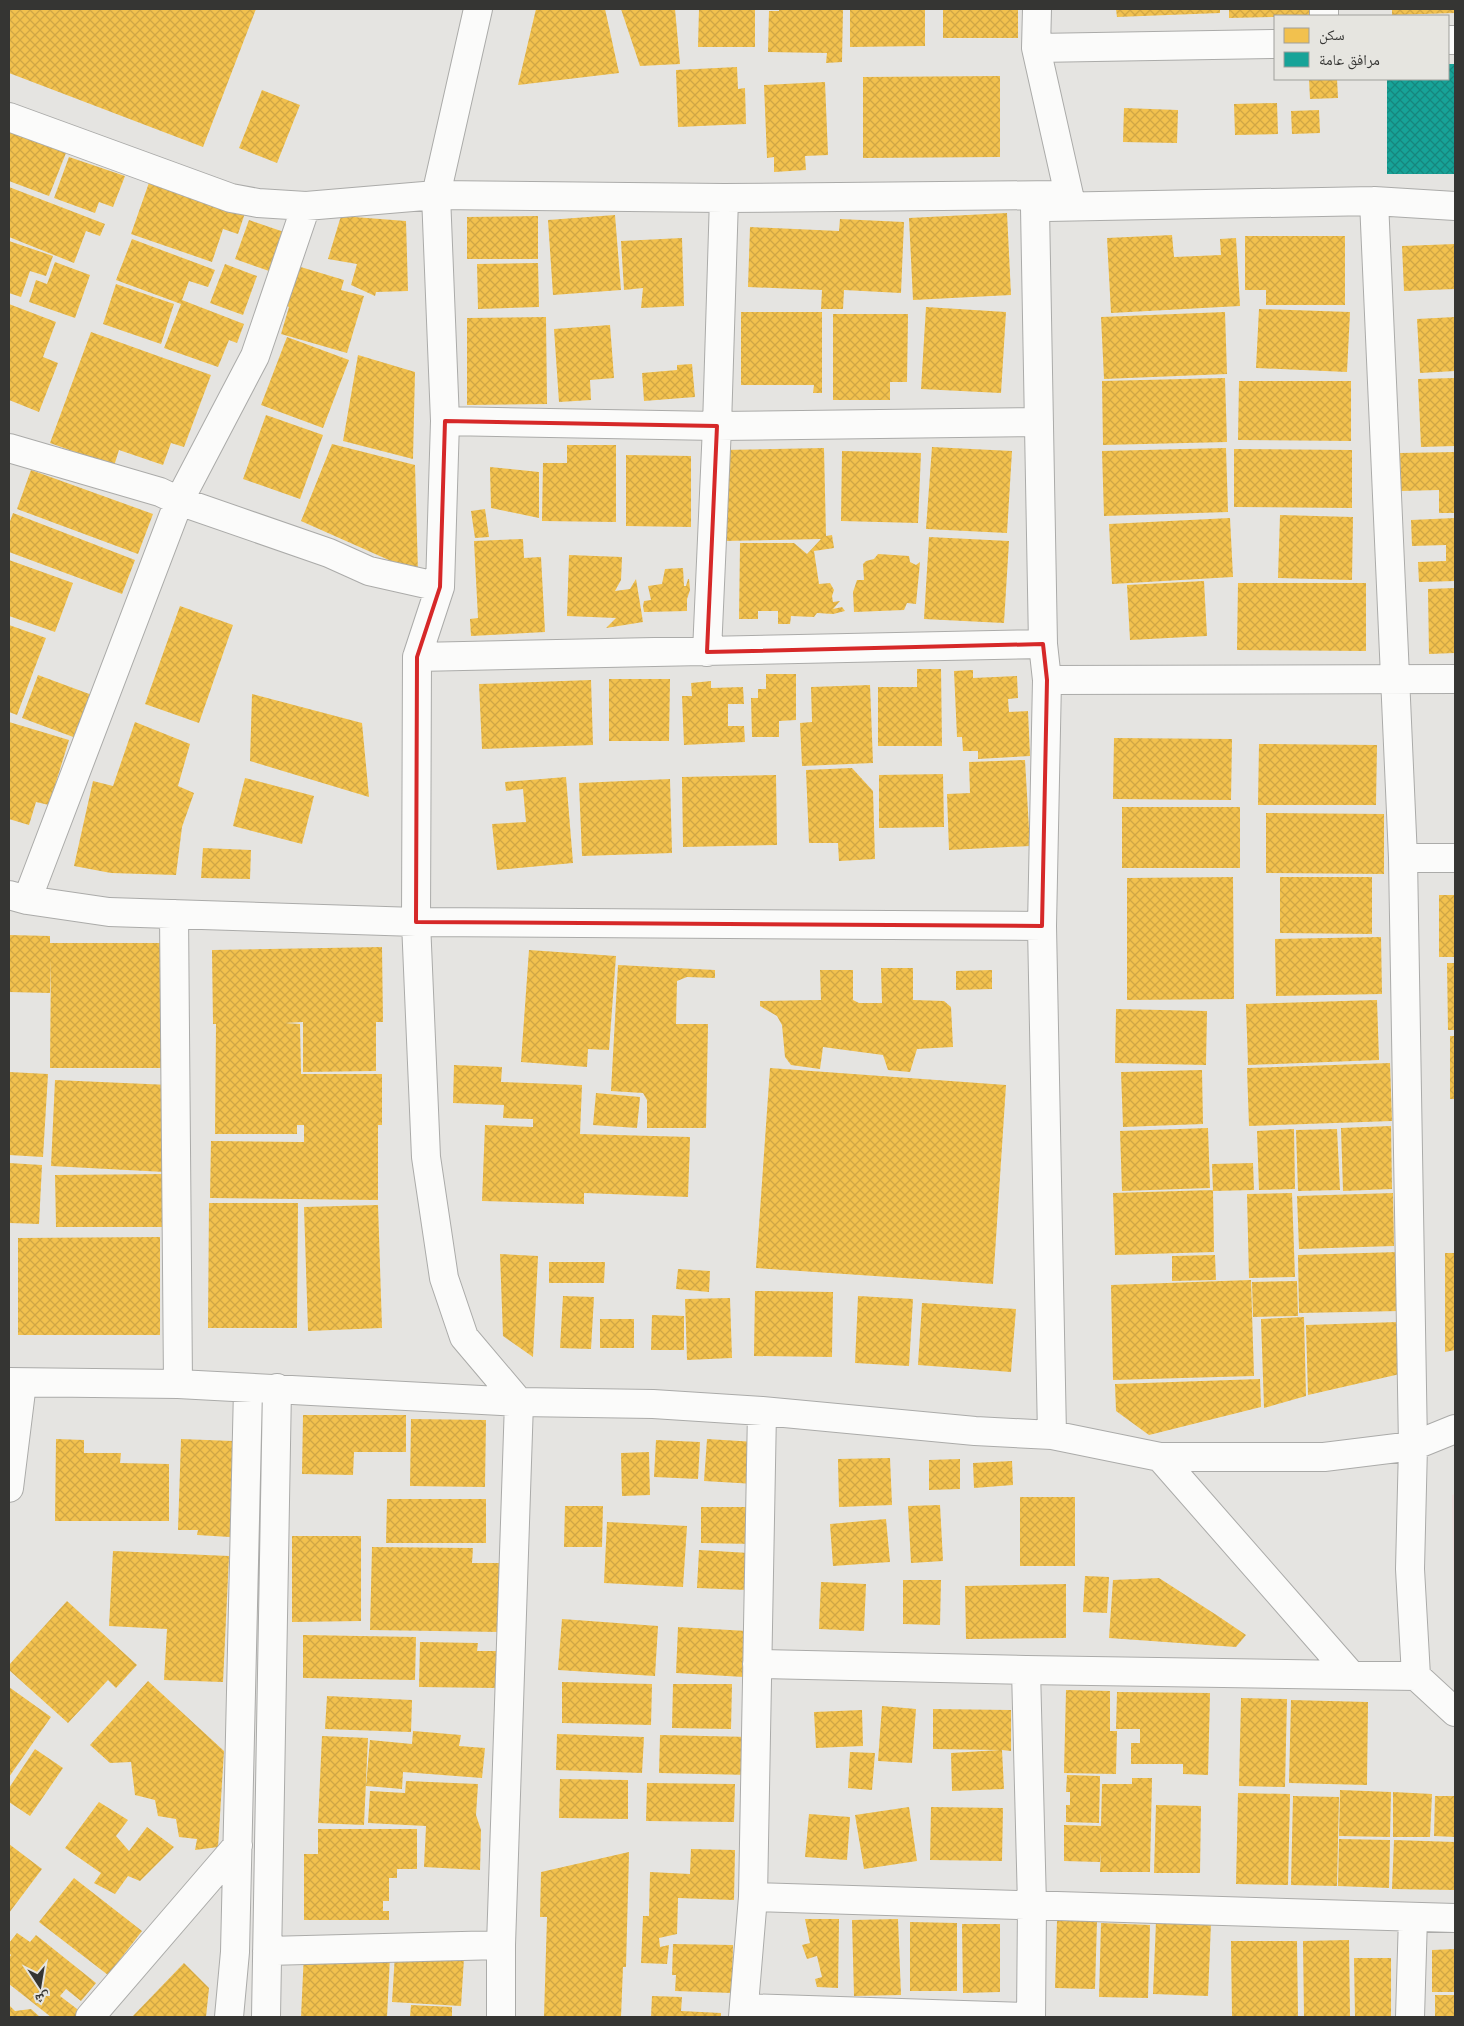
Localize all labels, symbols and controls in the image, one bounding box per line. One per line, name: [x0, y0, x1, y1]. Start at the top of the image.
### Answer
legend: [1274, 15, 1449, 80]
text: سكن: [1319, 26, 1345, 45]
text: مرافق عامة: [1319, 51, 1380, 70]
north arrow: [15, 1961, 65, 2011]
text: ش: [33, 1988, 52, 2008]

